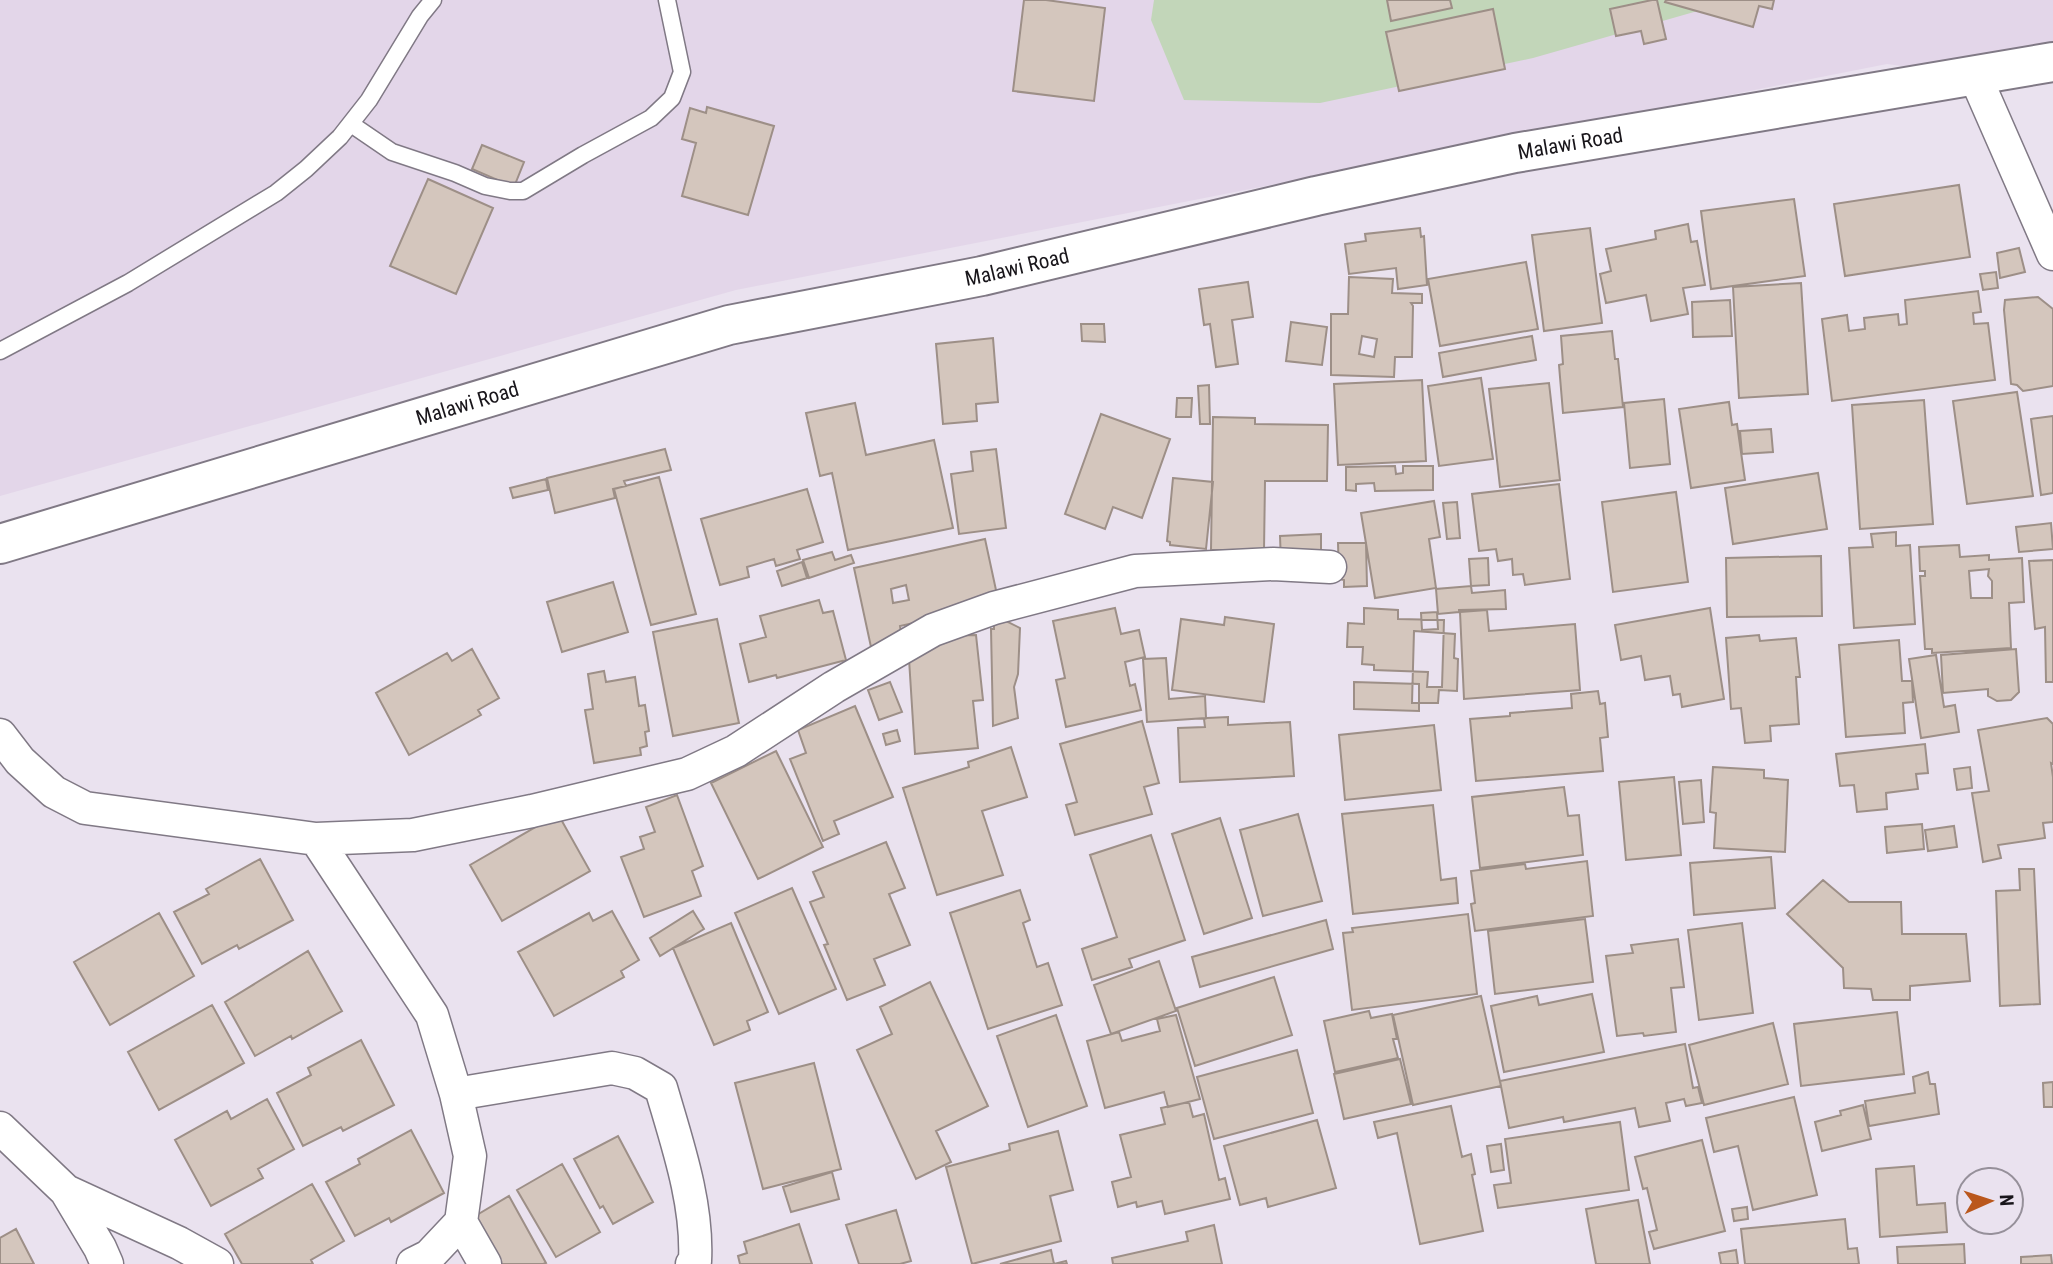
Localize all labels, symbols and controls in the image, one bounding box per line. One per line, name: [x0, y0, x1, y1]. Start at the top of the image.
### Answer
street label: Malawi Road: [1516, 123, 1625, 164]
street label: Malawi Road: [963, 244, 1072, 291]
street label: Malawi Road: [413, 377, 522, 430]
north arrow: [1955, 1166, 2025, 1236]
text: N: [1995, 1194, 2018, 1207]

